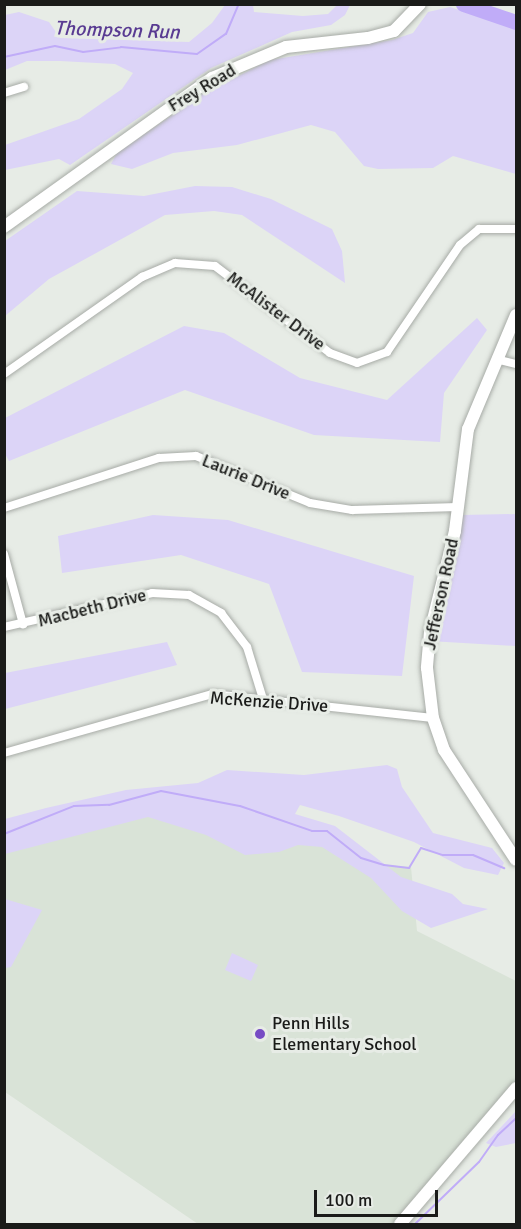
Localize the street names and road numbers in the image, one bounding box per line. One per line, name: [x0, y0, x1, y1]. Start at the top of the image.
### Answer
street label: Frey Road: [164, 59, 240, 117]
street label: McAlister Drive: [222, 267, 330, 355]
street label: Laurie Drive: [199, 450, 293, 504]
street label: Jefferson Road: [419, 536, 463, 652]
street label: Macbeth Drive: [36, 584, 148, 632]
street label: McKenzie Drive: [209, 687, 329, 717]

